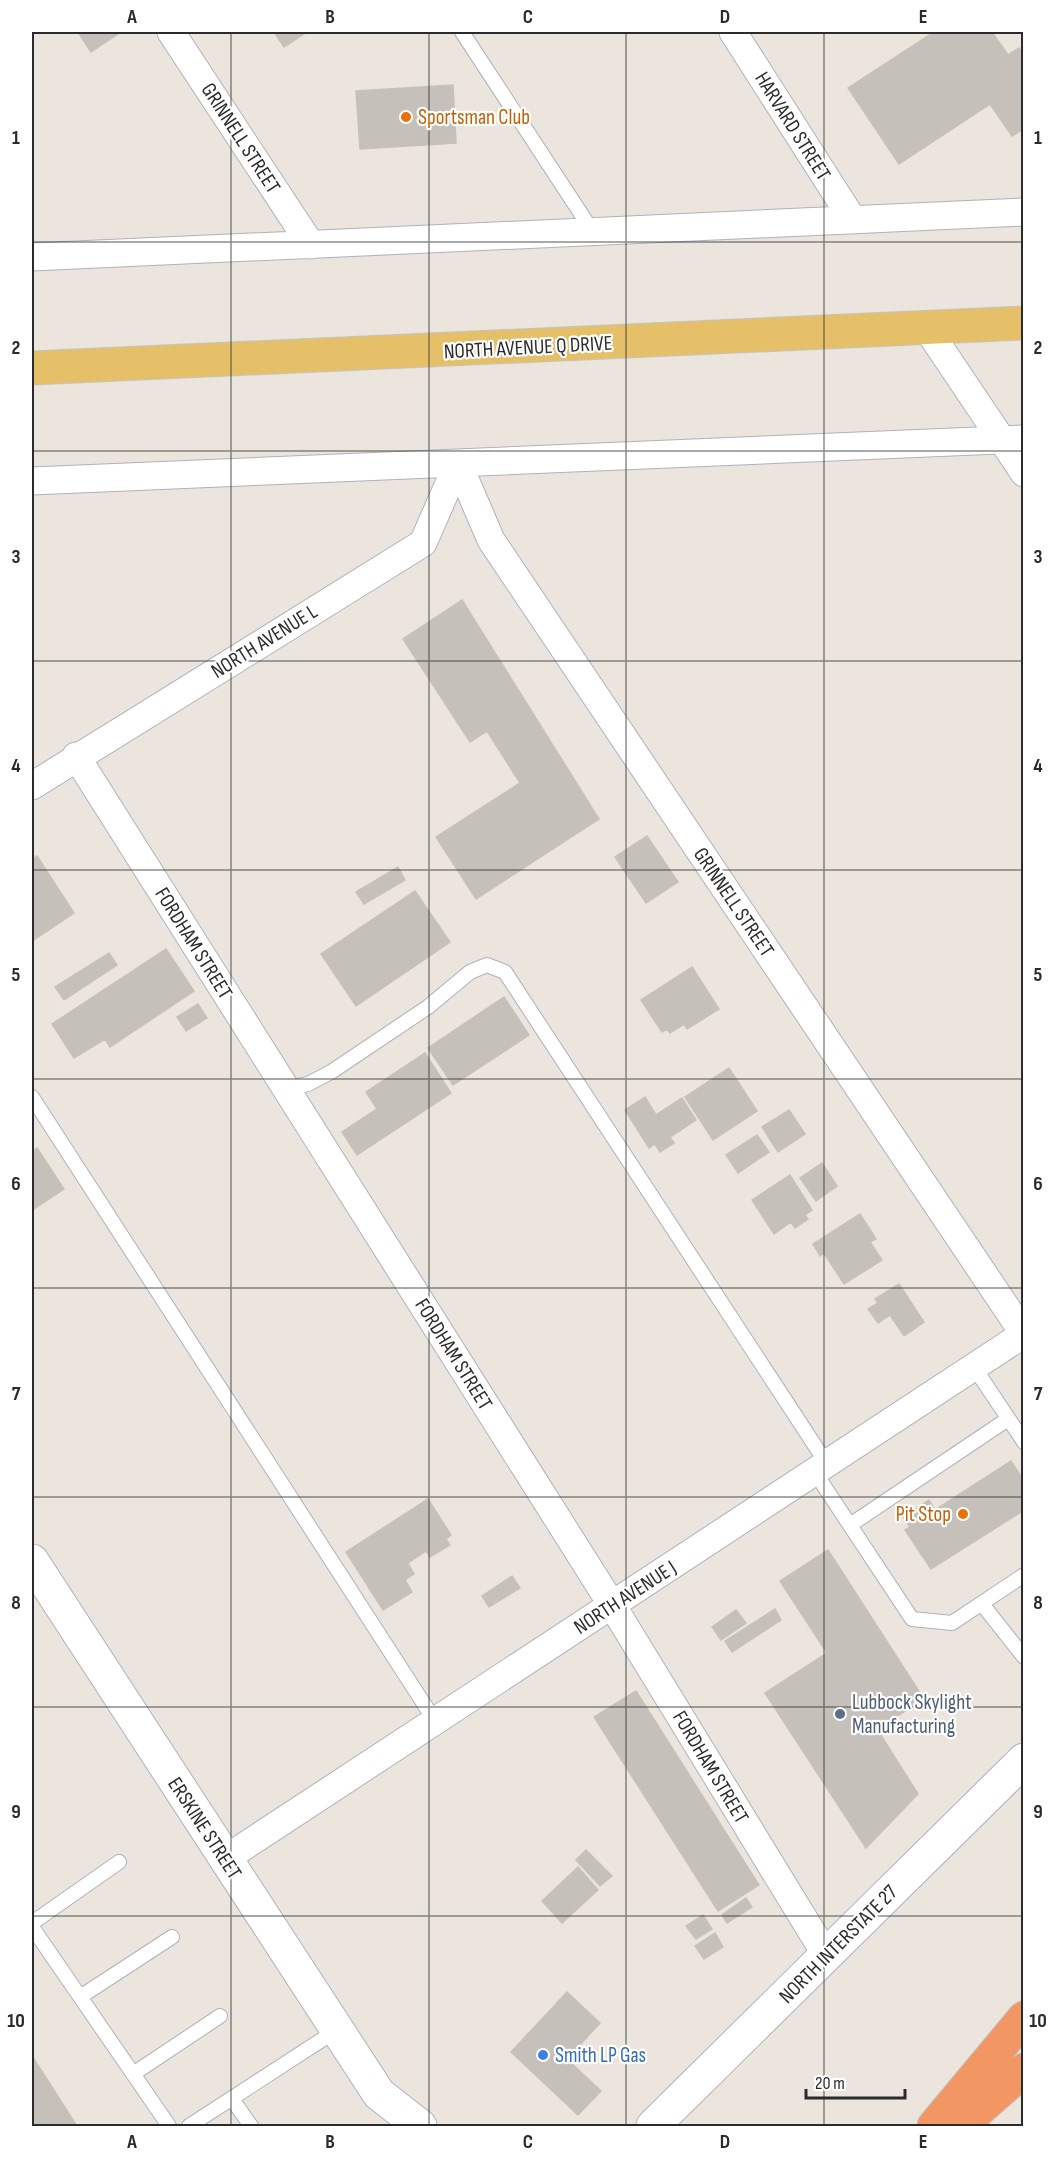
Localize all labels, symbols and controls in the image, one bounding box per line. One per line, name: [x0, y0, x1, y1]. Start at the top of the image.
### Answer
text: A: [126, 5, 137, 29]
text: B: [325, 5, 335, 29]
text: C: [523, 5, 533, 29]
text: D: [720, 5, 730, 29]
text: E: [919, 5, 927, 29]
street label: HARVARD STREET: [749, 67, 836, 186]
street label: GRINNELL STREET: [196, 78, 286, 198]
place label: Sportsman Club: [418, 105, 530, 130]
marker: Sportsman Club: [399, 110, 413, 124]
text: 1: [12, 126, 20, 150]
text: 1: [1034, 126, 1042, 150]
street label: NORTH AVENUE Q DRIVE: [443, 331, 613, 364]
text: 2: [12, 336, 20, 360]
text: 2: [1034, 336, 1042, 360]
text: 3: [12, 545, 21, 569]
text: 3: [1034, 545, 1043, 569]
street label: NORTH AVENUE L: [207, 599, 322, 684]
text: 4: [11, 754, 21, 778]
text: 4: [1033, 754, 1043, 778]
street label: GRINNELL STREET: [688, 843, 780, 962]
street label: FORDHAM STREET: [149, 883, 238, 1004]
text: 5: [12, 963, 21, 987]
text: 5: [1034, 963, 1043, 987]
text: 6: [11, 1172, 21, 1196]
text: 6: [1033, 1172, 1043, 1196]
street label: FORDHAM STREET: [409, 1294, 498, 1415]
text: 7: [12, 1382, 21, 1406]
text: 7: [1034, 1382, 1043, 1406]
place label: Pit Stop: [896, 1502, 951, 1527]
marker: Pit Stop: [956, 1507, 970, 1521]
street label: NORTH AVENUE J: [569, 1555, 681, 1640]
text: 8: [11, 1591, 21, 1615]
text: 8: [1033, 1591, 1043, 1615]
place label: Lubbock Skylight Manufacturing: [852, 1690, 972, 1739]
street label: FORDHAM STREET: [667, 1706, 754, 1828]
marker: Lubbock Skylight Manufacturing: [833, 1707, 847, 1721]
street label: ERSKINE STREET: [162, 1773, 247, 1884]
text: 9: [11, 1800, 21, 1824]
text: 9: [1033, 1800, 1043, 1824]
street label: NORTH INTERSTATE 27: [774, 1880, 903, 2009]
text: 10: [7, 2009, 25, 2033]
text: 10: [1029, 2009, 1047, 2033]
place label: Smith LP Gas: [555, 2043, 646, 2068]
marker: Smith LP Gas: [536, 2048, 550, 2062]
scale bar: [806, 2062, 905, 2100]
text: 20 m: [815, 2073, 845, 2094]
text: A: [126, 2130, 137, 2154]
text: B: [325, 2130, 335, 2154]
text: C: [523, 2130, 533, 2154]
text: D: [720, 2130, 730, 2154]
text: E: [919, 2130, 927, 2154]

